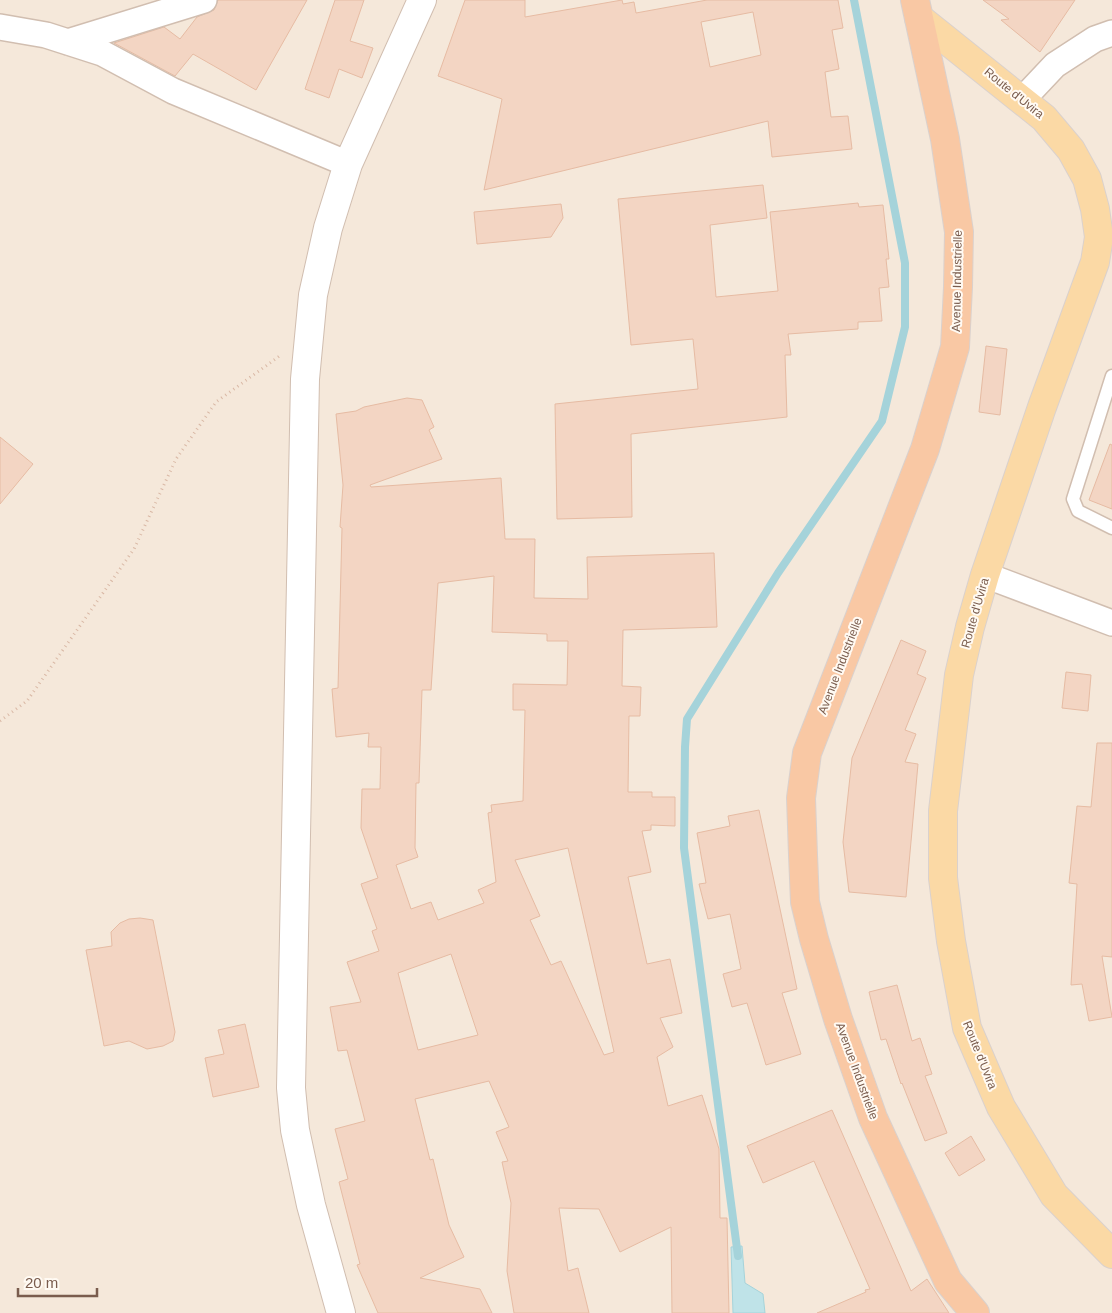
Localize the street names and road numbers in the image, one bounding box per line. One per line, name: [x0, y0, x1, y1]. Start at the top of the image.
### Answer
street label: Route d'Uvira: [981, 65, 1047, 121]
street label: Avenue Industrielle: [949, 230, 965, 332]
street label: Route d'Uvira: [958, 576, 992, 650]
street label: Avenue Industrielle: [815, 616, 865, 716]
street label: Route d'Uvira: [960, 1019, 1000, 1091]
street label: Avenue Industrielle: [833, 1021, 881, 1122]

